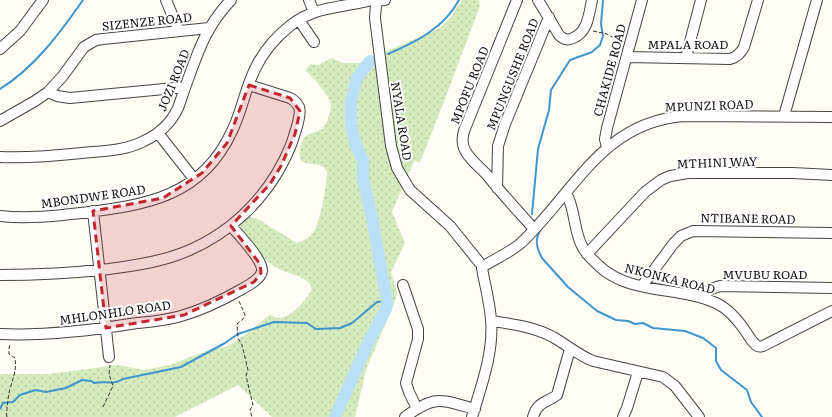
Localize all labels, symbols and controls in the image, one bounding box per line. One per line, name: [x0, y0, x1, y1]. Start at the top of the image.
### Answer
street label: SIZENZE ROAD: [101, 7, 193, 35]
street label: MPUNGUSHE ROAD: [481, 15, 543, 133]
street label: CHAKIDE ROAD: [588, 22, 630, 118]
street label: MPALA ROAD: [647, 35, 729, 53]
street label: MPOFU ROAD: [445, 43, 493, 127]
street label: JOZI ROAD: [152, 46, 194, 114]
street label: NYALA ROAD: [387, 80, 417, 162]
street label: MPUNZI ROAD: [664, 94, 754, 116]
street label: MTHINI WAY: [676, 152, 758, 172]
street label: MBONDWE ROAD: [39, 180, 147, 212]
street label: NTIBANE ROAD: [700, 208, 796, 228]
street label: NKONKA ROAD: [623, 258, 717, 298]
street label: MVUBU ROAD: [723, 265, 808, 283]
street label: MHLONHLO ROAD: [58, 295, 172, 329]

